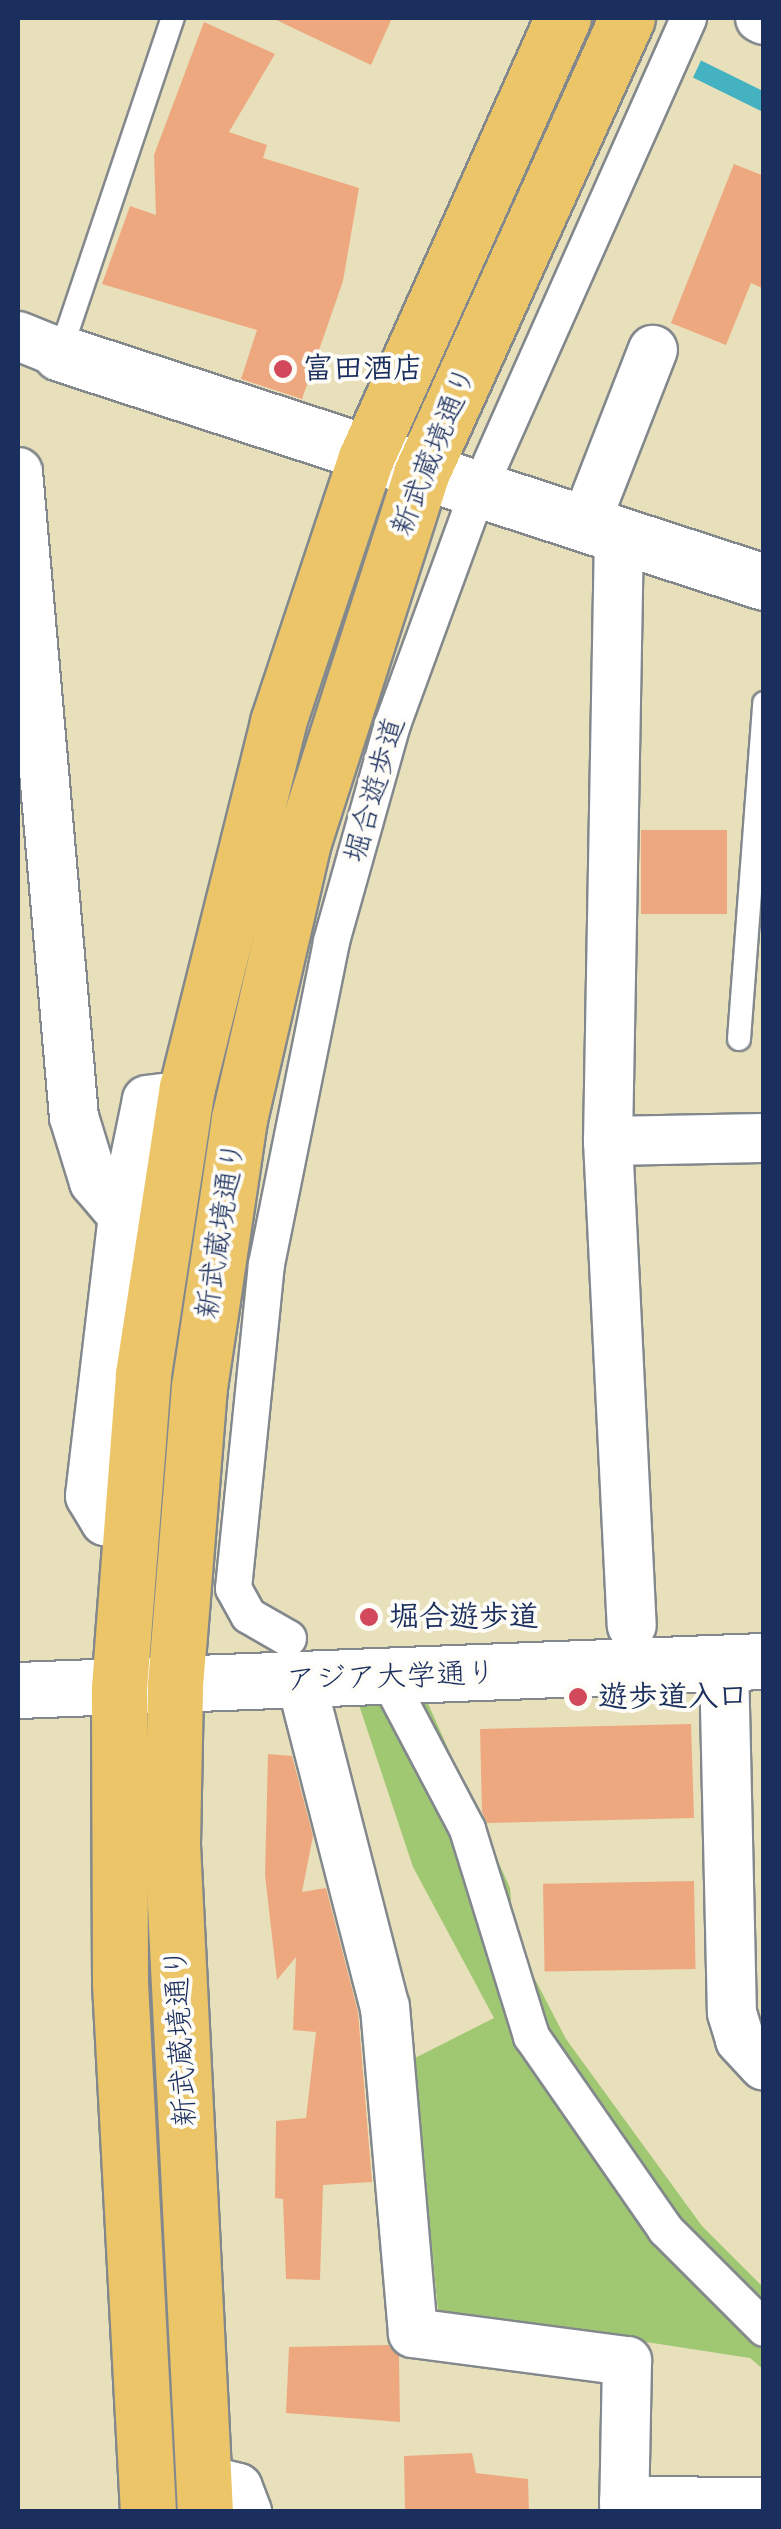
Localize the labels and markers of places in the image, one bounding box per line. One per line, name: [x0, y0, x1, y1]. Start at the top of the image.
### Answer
place label: 富田酒店: [303, 351, 423, 387]
marker: 富田酒店: [272, 358, 294, 380]
place label: 堀合遊歩道: [389, 1599, 539, 1635]
marker: 堀合遊歩道: [358, 1606, 380, 1628]
place label: 遊歩道入口: [598, 1679, 748, 1715]
marker: 遊歩道入口: [567, 1686, 589, 1708]

